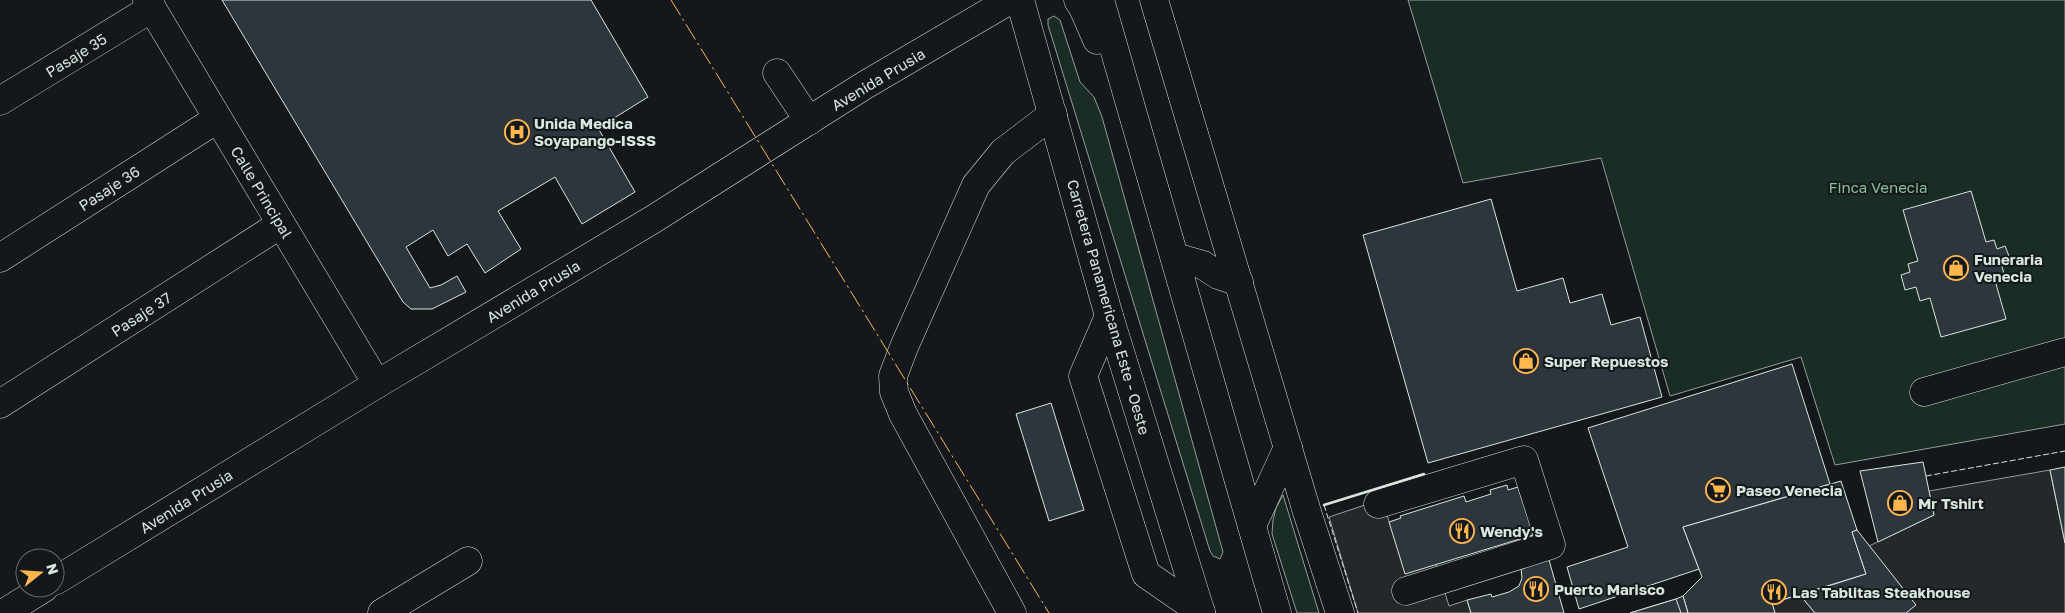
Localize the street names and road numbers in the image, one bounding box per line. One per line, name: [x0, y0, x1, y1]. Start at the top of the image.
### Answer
street label: Pasaje 35: [42, 29, 110, 81]
street label: Avenida Prusia: [828, 44, 928, 114]
street label: Calle Principal: [227, 143, 297, 241]
street label: Pasaje 36: [75, 162, 143, 214]
street label: Carretera Panamericana Este - Oeste: [1064, 177, 1154, 437]
street label: Avenida Prusia: [483, 256, 583, 326]
street label: Pasaje 37: [108, 288, 174, 340]
street label: Avenida Prusia: [136, 465, 236, 537]

